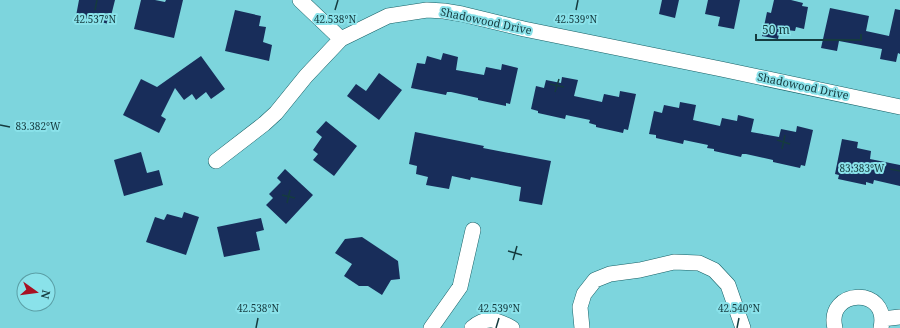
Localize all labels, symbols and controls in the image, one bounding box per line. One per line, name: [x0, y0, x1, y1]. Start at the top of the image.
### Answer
street label: Shadowood Drive: [439, 4, 533, 38]
text: 42.537°N: [74, 12, 116, 26]
text: 42.538°N: [314, 12, 356, 26]
text: 42.539°N: [555, 12, 597, 26]
scale bar: [756, 16, 861, 42]
text: 50 m: [762, 21, 790, 38]
street label: Shadowood Drive: [756, 69, 850, 103]
text: 83.382°W: [16, 119, 61, 133]
text: 83.383°W: [840, 161, 885, 175]
north arrow: [16, 272, 56, 312]
text: N: [38, 289, 55, 301]
text: 42.538°N: [237, 301, 279, 315]
text: 42.539°N: [478, 301, 520, 315]
text: 42.540°N: [718, 301, 760, 315]

